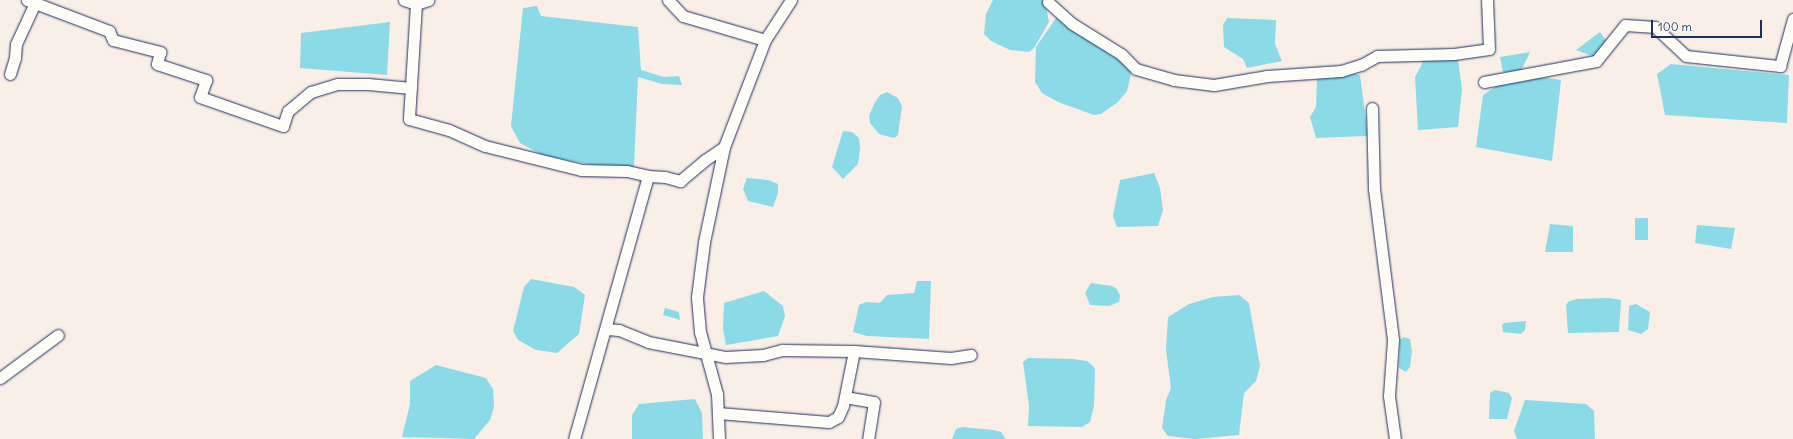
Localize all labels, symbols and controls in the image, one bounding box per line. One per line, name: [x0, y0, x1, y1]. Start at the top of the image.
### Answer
scale bar: [1653, 12, 1764, 38]
text: 100 m: [1658, 19, 1692, 34]

